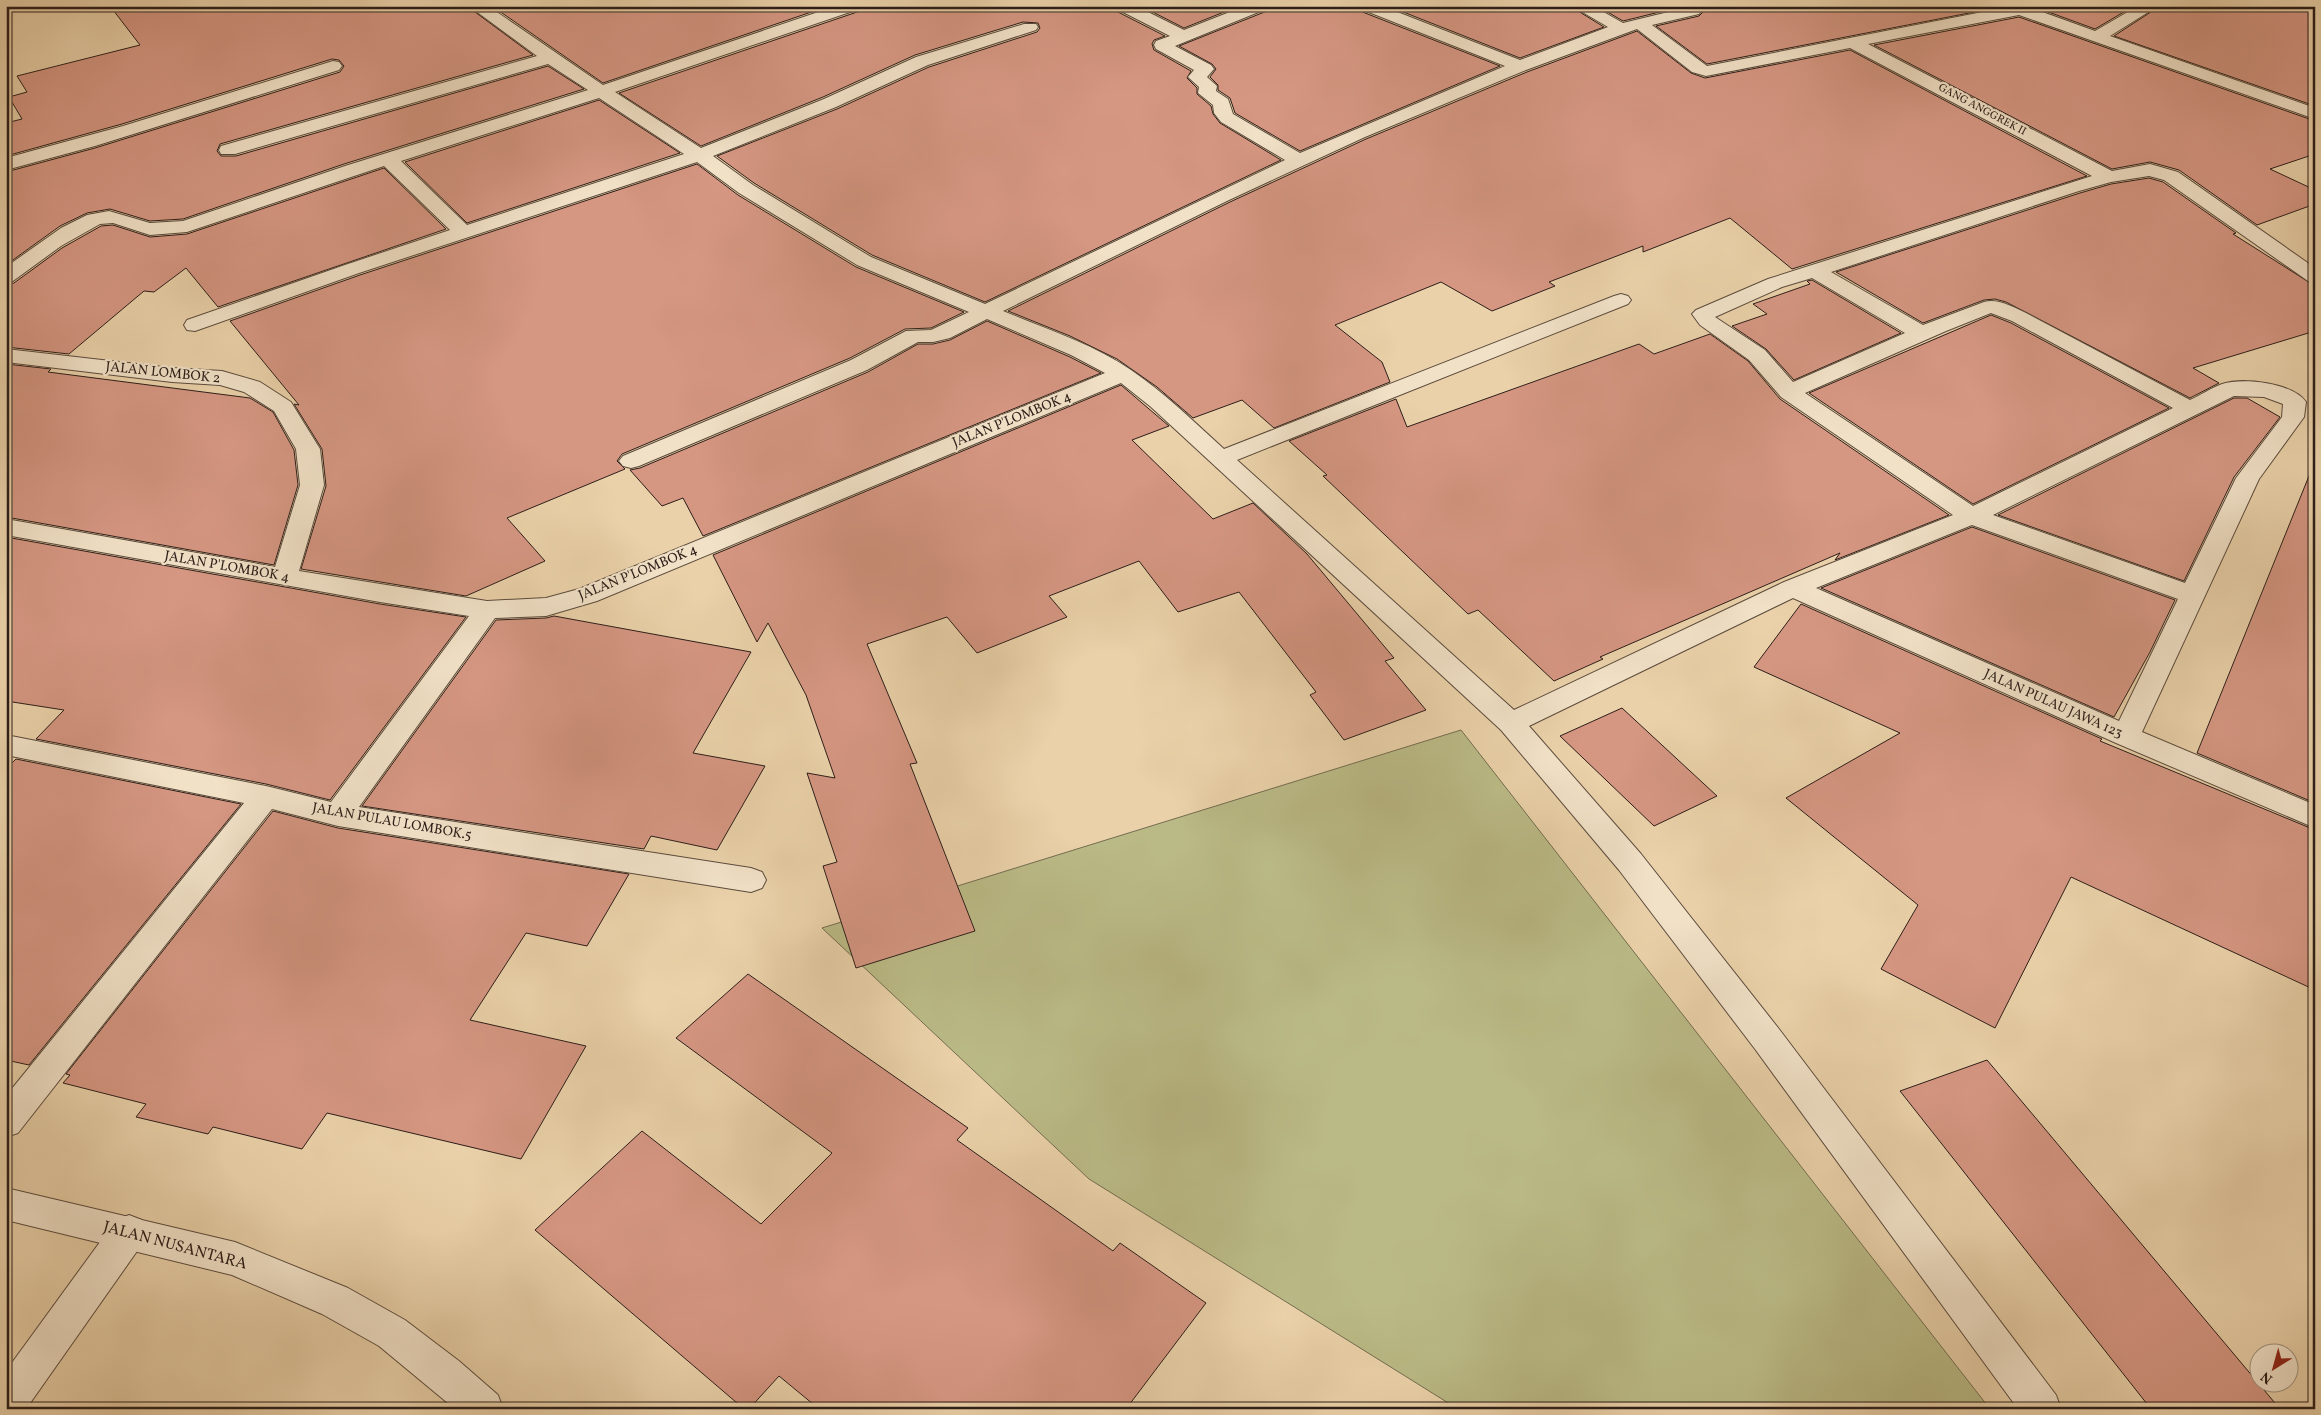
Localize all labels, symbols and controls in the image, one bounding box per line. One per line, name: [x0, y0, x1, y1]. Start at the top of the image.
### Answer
street label: GANG ANGGREK II: [1935, 81, 2029, 140]
street label: JALAN LOMBOK 2: [105, 358, 221, 388]
street label: JALAN P'LOMBOK 4: [950, 387, 1074, 453]
street label: JALAN P'LOMBOK 4: [576, 540, 700, 606]
street label: JALAN P'LOMBOK 4: [163, 547, 291, 587]
street label: JALAN PULAU JAWA 123: [1981, 665, 2125, 743]
street label: JALAN PULAU LOMBOK.5: [311, 799, 473, 845]
street label: JALAN NUSANTARA: [101, 1216, 249, 1276]
north arrow: [2248, 1342, 2298, 1392]
text: N: [2257, 1367, 2277, 1388]

